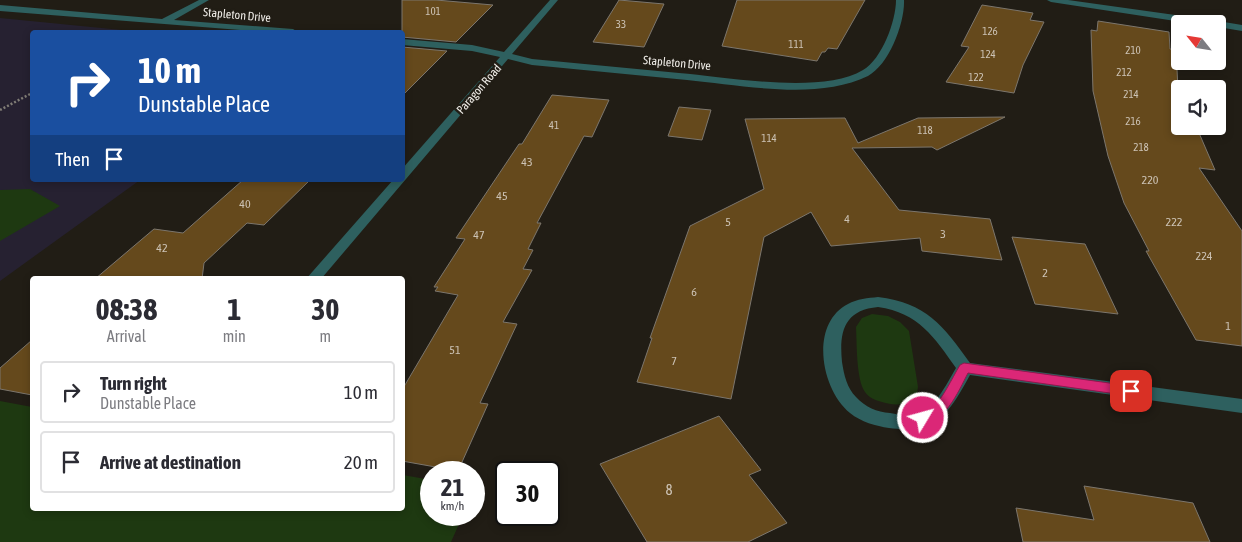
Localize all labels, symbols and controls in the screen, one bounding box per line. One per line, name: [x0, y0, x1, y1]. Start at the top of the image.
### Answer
street label: Stapleton Drive: [203, 5, 271, 25]
house number: 101: [425, 5, 441, 17]
north arrow: [1171, 15, 1226, 70]
map controls: [1171, 15, 1226, 135]
house number: 33: [616, 18, 626, 30]
house number: 126: [982, 25, 998, 37]
house number: 111: [788, 38, 804, 50]
house number: 210: [1125, 44, 1141, 56]
house number: 124: [980, 48, 996, 60]
icon: right: [55, 50, 120, 115]
text: 10 m: [138, 50, 201, 90]
street label: Stapleton Drive: [643, 53, 711, 73]
street label: Paragon Road: [454, 61, 504, 117]
house number: 212: [1116, 66, 1132, 78]
house number: 122: [968, 71, 984, 83]
button: sound: [1171, 80, 1226, 135]
house number: 214: [1123, 88, 1139, 100]
text: Dunstable Place: [138, 91, 270, 117]
house number: 216: [1125, 115, 1141, 127]
house number: 41: [549, 119, 559, 131]
house number: 118: [917, 124, 933, 136]
house number: 114: [761, 132, 777, 144]
house number: 218: [1133, 141, 1149, 153]
icon: arrive: [100, 145, 128, 173]
text: Then: [55, 148, 90, 170]
house number: 43: [521, 155, 533, 169]
house number: 220: [1142, 173, 1159, 187]
house number: 45: [496, 189, 508, 203]
house number: 40: [239, 197, 251, 211]
house number: 4: [844, 212, 850, 226]
house number: 5: [725, 215, 731, 229]
house number: 222: [1166, 215, 1182, 229]
house number: 3: [940, 227, 946, 241]
house number: 47: [473, 228, 485, 242]
house number: 42: [156, 241, 168, 255]
house number: 224: [1196, 249, 1213, 263]
house number: 2: [1042, 266, 1048, 280]
house number: 6: [691, 285, 697, 299]
text: 08:38: [96, 292, 157, 326]
text: 1: [227, 292, 241, 326]
text: 30: [311, 292, 339, 326]
house number: 1: [1225, 319, 1231, 333]
text: Arrival: [107, 327, 146, 345]
text: min: [223, 327, 246, 345]
text: m: [320, 327, 331, 345]
house number: 51: [449, 343, 461, 357]
house number: 7: [671, 354, 677, 368]
pin: [1110, 370, 1152, 412]
text: Turn right: [100, 372, 167, 394]
icon: arrive: [1117, 377, 1145, 405]
icon: right: [57, 378, 85, 406]
text: 10 m: [344, 381, 378, 403]
position arrow: [896, 391, 948, 443]
text: Dunstable Place: [100, 394, 196, 412]
icon: arrive: [57, 448, 85, 476]
text: Arrive at destination: [100, 451, 241, 473]
text: 20 m: [344, 451, 378, 473]
speed limit sign: 30: [495, 461, 560, 526]
text: 21: [441, 473, 464, 501]
house number: 8: [665, 481, 673, 498]
text: km/h: [441, 499, 464, 513]

